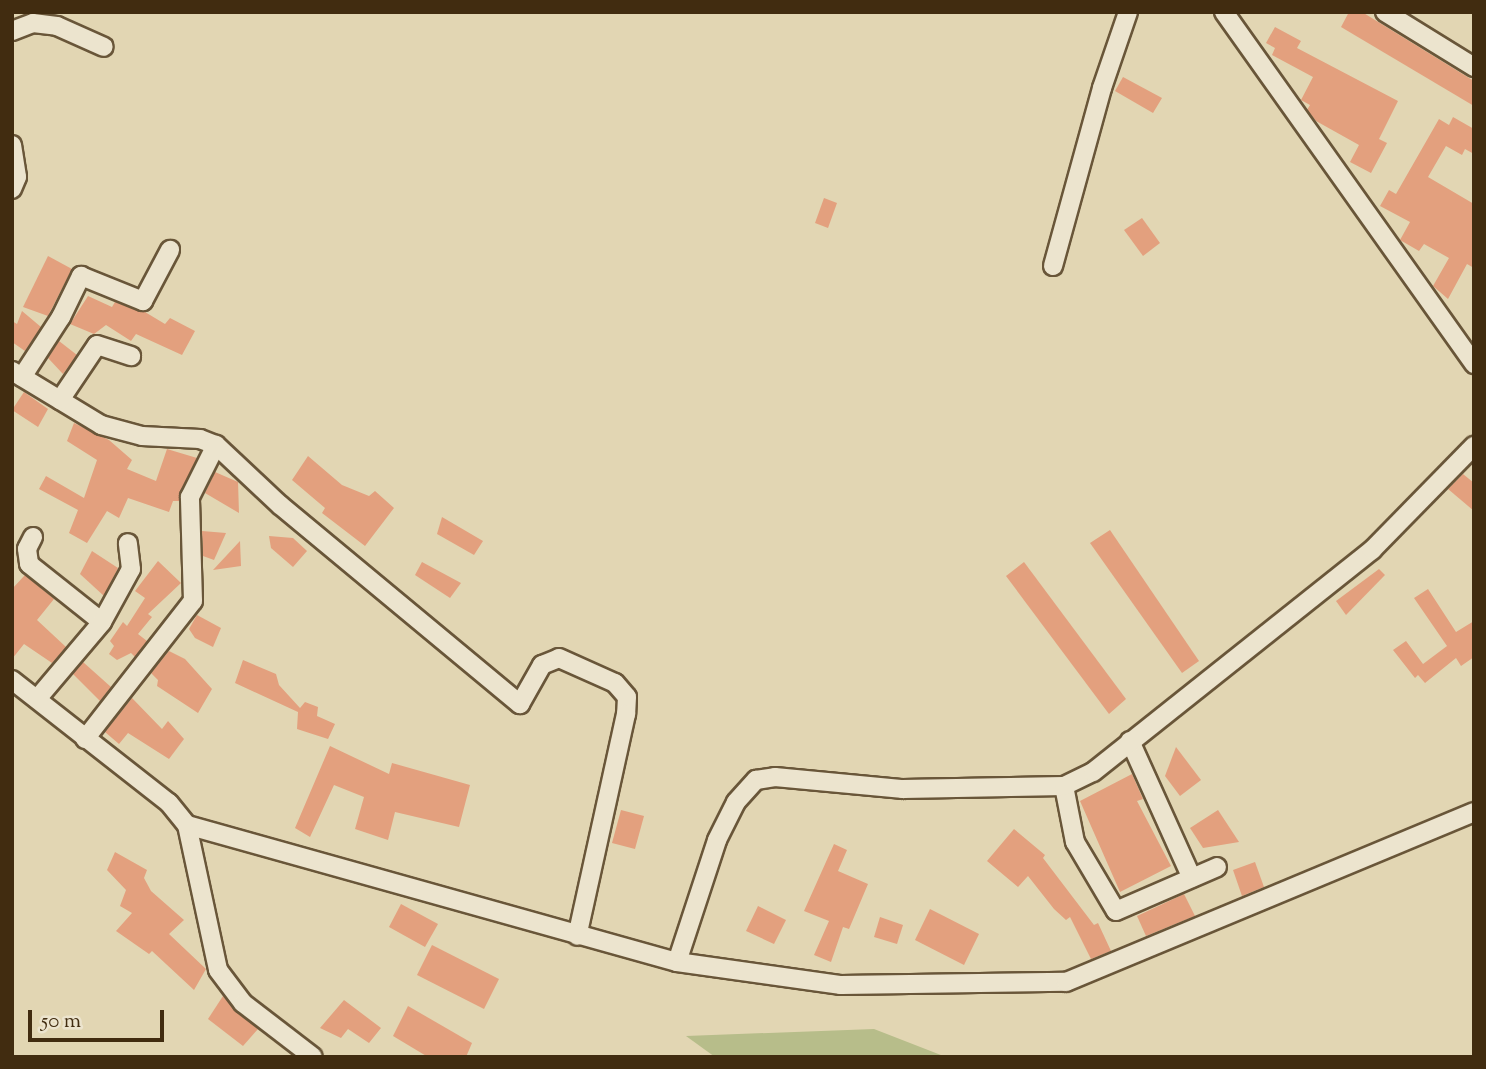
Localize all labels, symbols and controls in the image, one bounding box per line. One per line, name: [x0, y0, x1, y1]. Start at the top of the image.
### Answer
scale bar: [32, 996, 168, 1040]
text: 50 m: [41, 1007, 81, 1037]

